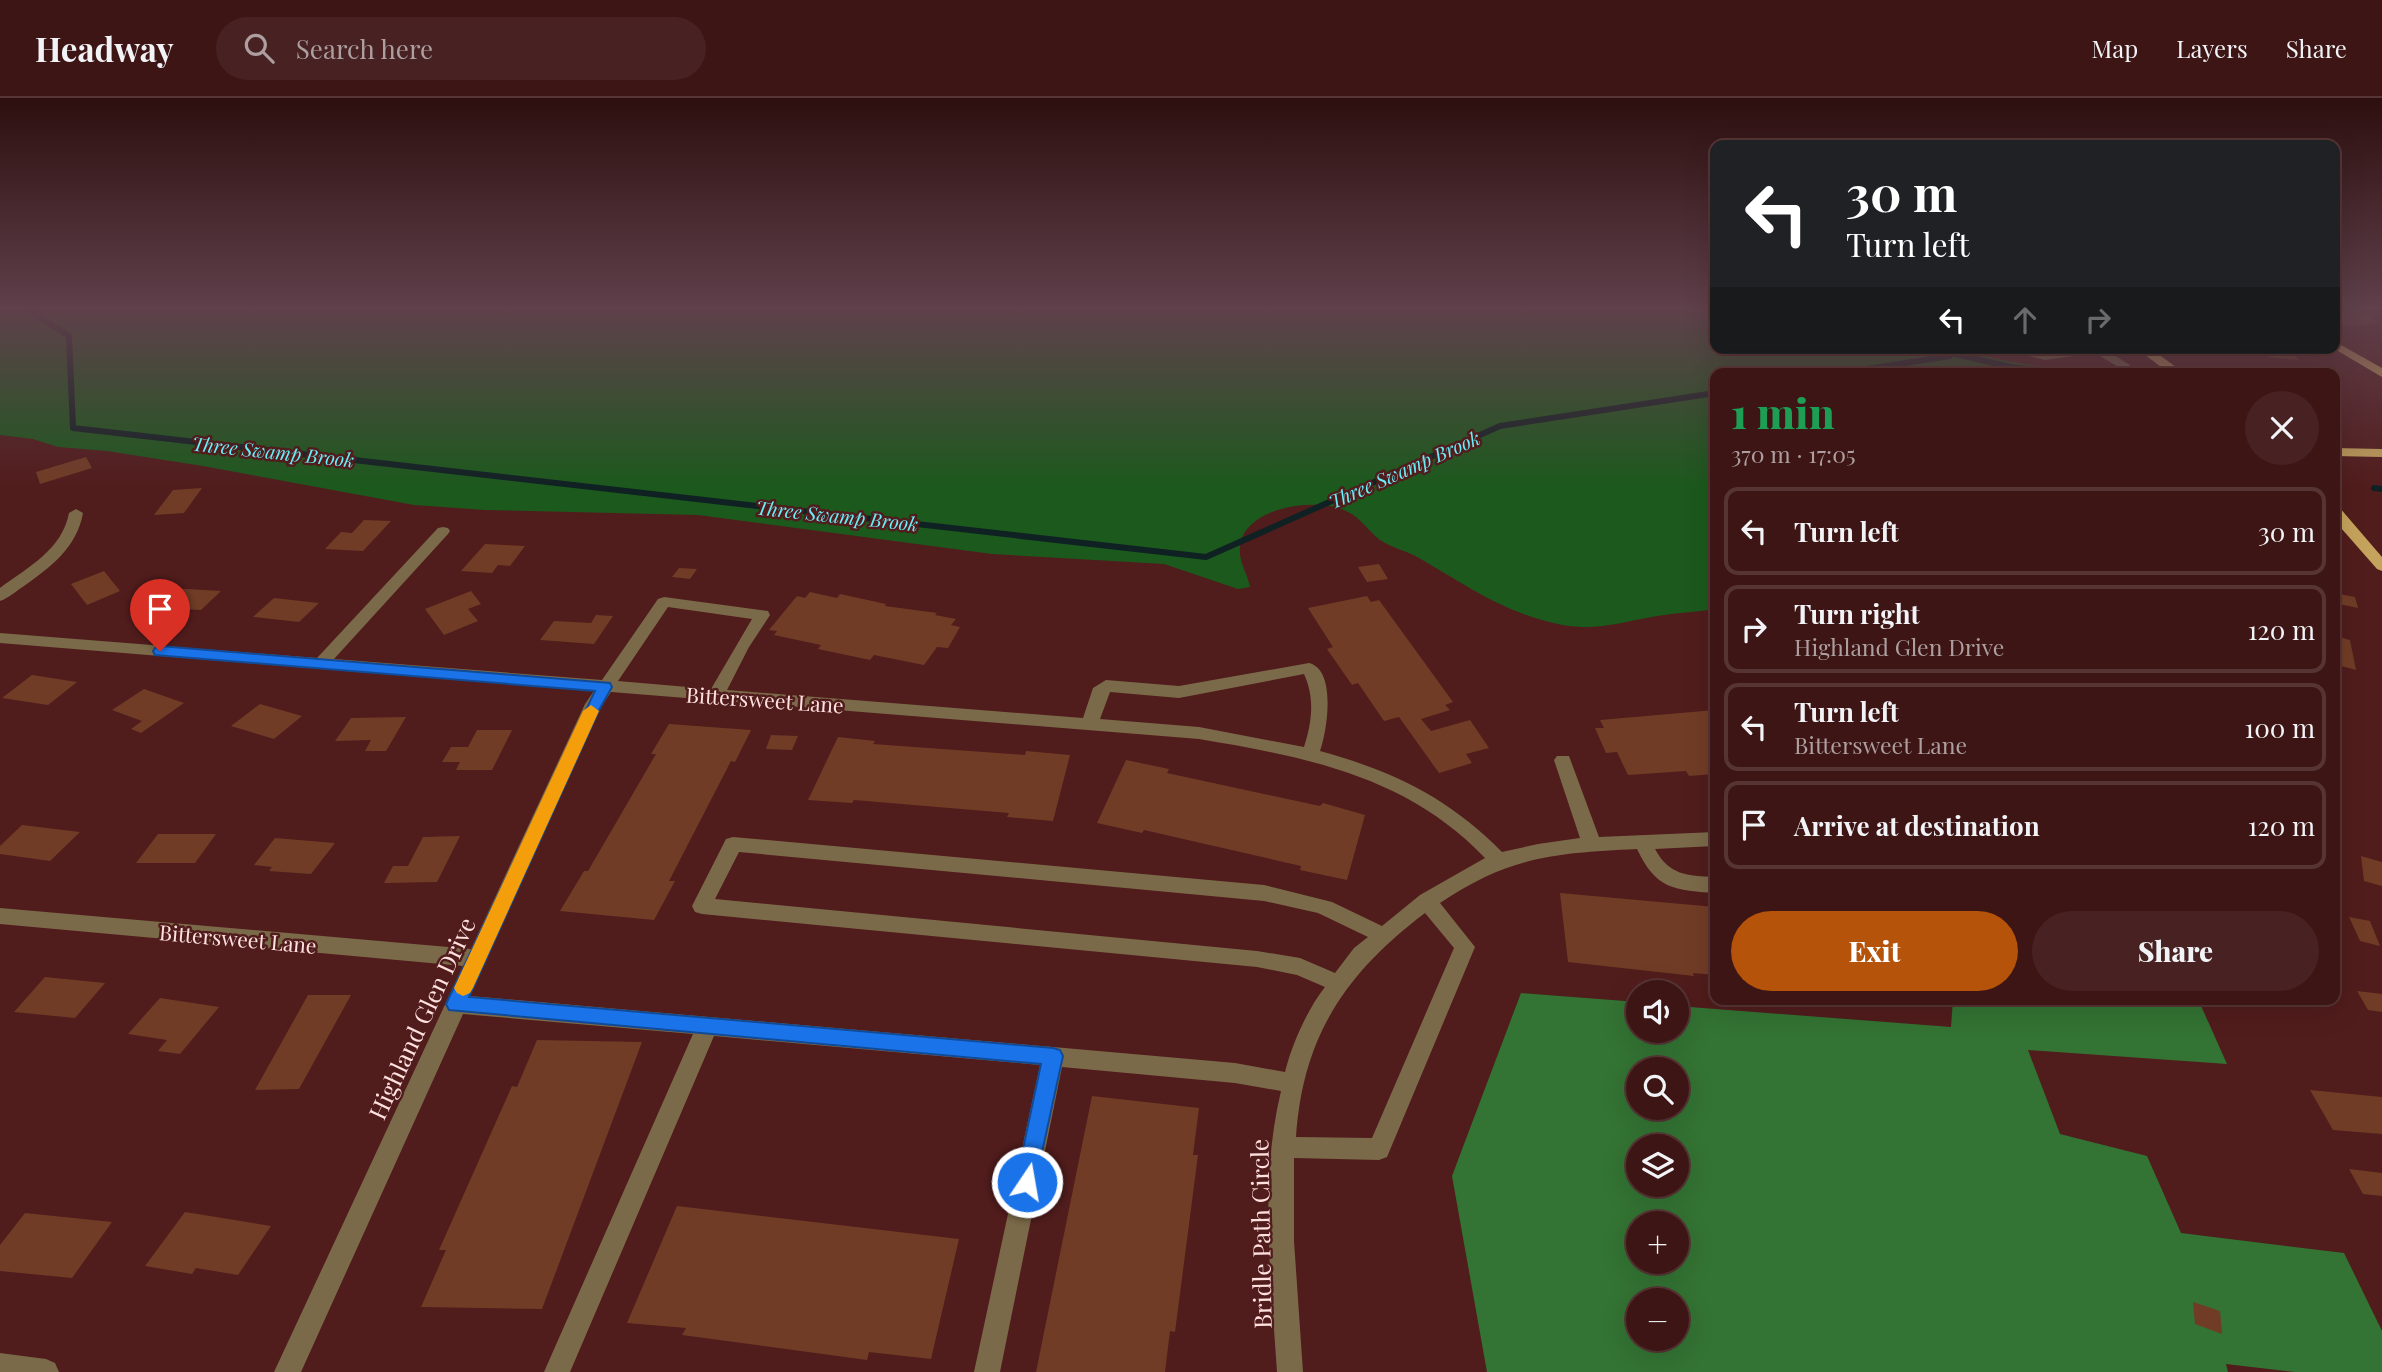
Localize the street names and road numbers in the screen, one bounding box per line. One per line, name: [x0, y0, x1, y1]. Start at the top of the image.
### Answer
street label: Bittersweet Lane: [685, 680, 845, 718]
street label: Highland Glen Drive: [360, 912, 482, 1124]
street label: Bittersweet Lane: [158, 917, 318, 959]
street label: Bridle Path Circle: [1242, 1139, 1278, 1329]

